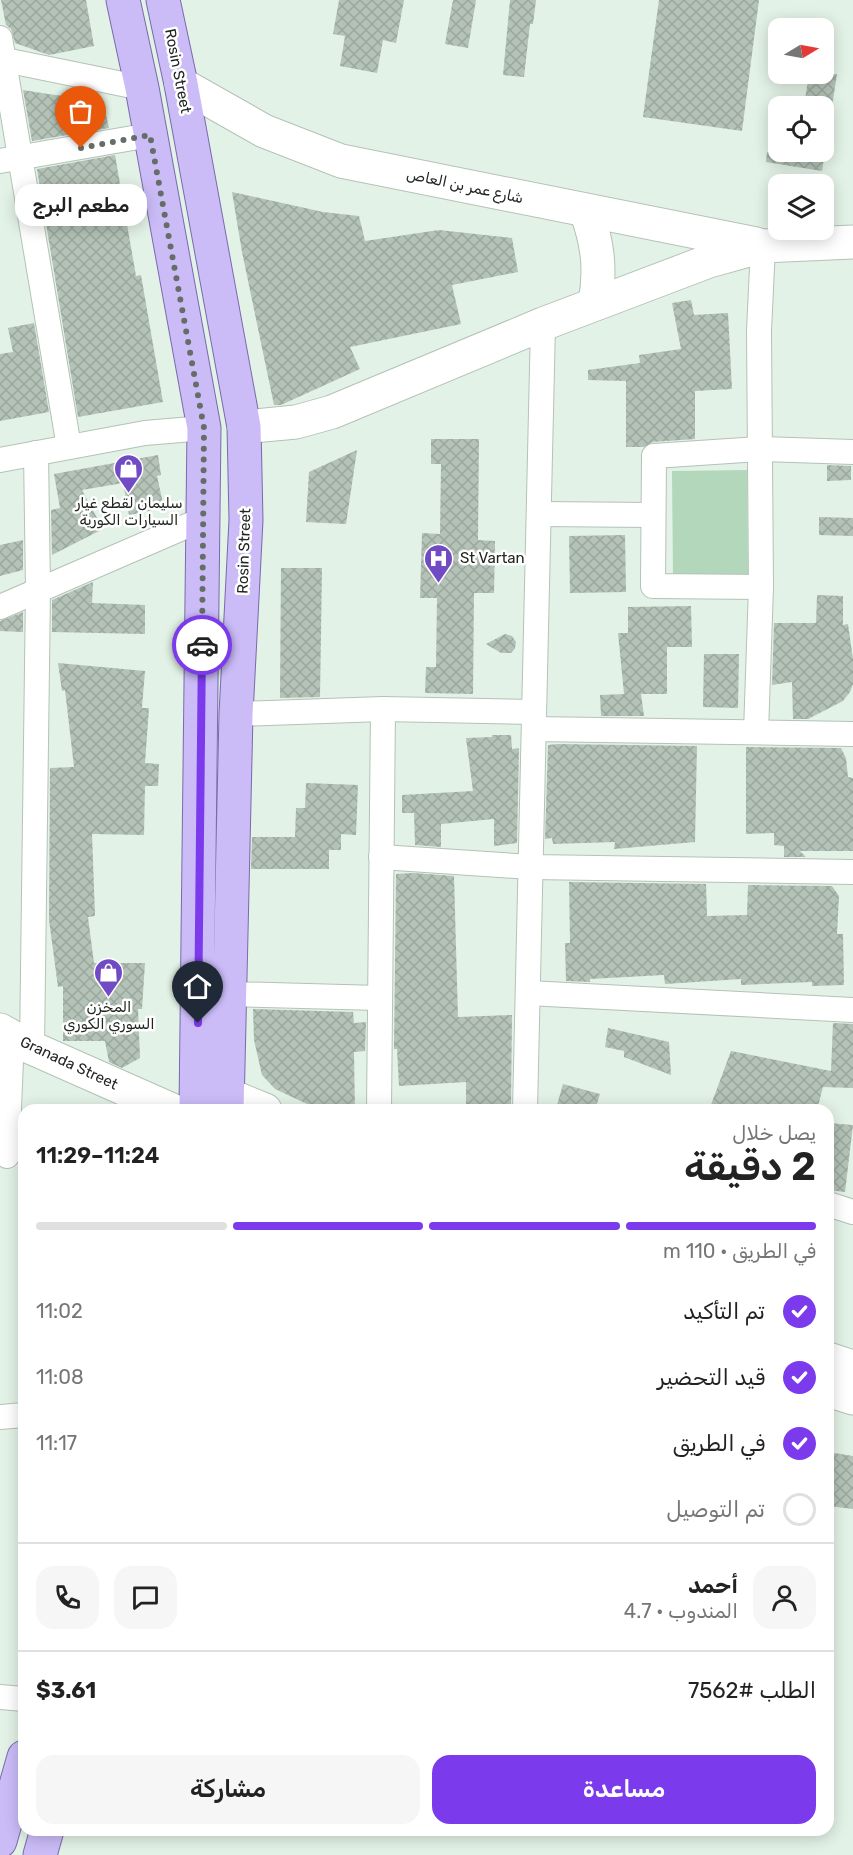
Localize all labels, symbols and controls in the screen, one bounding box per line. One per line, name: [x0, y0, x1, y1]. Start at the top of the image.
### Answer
north arrow: [768, 18, 834, 84]
map controls: [768, 18, 834, 240]
street label: Rosin Street: [161, 27, 195, 115]
pin: [55, 86, 106, 148]
icon: bag: [64, 95, 97, 128]
button: locate: [768, 96, 834, 162]
street label: شارع عمر بن العاص: [404, 165, 525, 209]
button: layers: [768, 174, 834, 240]
callout: مطعم البرج: [15, 184, 147, 226]
text: مطعم البرج: [32, 193, 130, 217]
shop icon: سليمان لقطع غيار السيارات الكورية: [113, 452, 145, 494]
place label: سليمان لقطع غيار السيارات الكورية: [74, 494, 183, 529]
street label: Rosin Street: [234, 508, 254, 594]
hospital icon: St Vartan: [423, 542, 455, 584]
place label: St Vartan: [460, 549, 525, 567]
courier: [172, 615, 232, 675]
icon: car: [186, 629, 219, 662]
shop icon: المخزن السوري الكوري: [93, 956, 125, 998]
pin: [172, 961, 223, 1023]
icon: home: [181, 970, 214, 1003]
place label: المخزن السوري الكوري: [63, 998, 155, 1034]
street label: Granada Street: [17, 1033, 121, 1094]
text: يصل خلال: [732, 1121, 816, 1145]
text: 11:24–11:29: [36, 1142, 159, 1169]
text: 2 دقيقة: [684, 1144, 816, 1190]
text: في الطريق · 110 m: [663, 1239, 816, 1263]
icon: check: [783, 1295, 816, 1328]
text: تم التأكيد: [683, 1298, 765, 1325]
text: 11:02: [36, 1299, 83, 1323]
icon: check: [783, 1361, 816, 1394]
text: قيد التحضير: [657, 1364, 765, 1391]
text: 11:08: [36, 1365, 84, 1389]
icon: check: [783, 1427, 816, 1460]
text: في الطريق: [673, 1430, 765, 1457]
text: 11:17: [36, 1431, 77, 1455]
text: تم التوصيل: [666, 1496, 765, 1523]
button: phone: [36, 1566, 99, 1629]
button: chat: [114, 1566, 177, 1629]
button: person: [753, 1566, 816, 1629]
text: أحمد: [688, 1572, 738, 1599]
text: المندوب · 4.7: [624, 1599, 738, 1623]
text: $3.61: [36, 1677, 96, 1704]
text: الطلب #7562: [688, 1677, 816, 1704]
button: مشاركة: [36, 1755, 420, 1824]
button: مساعدة: [432, 1755, 816, 1824]

